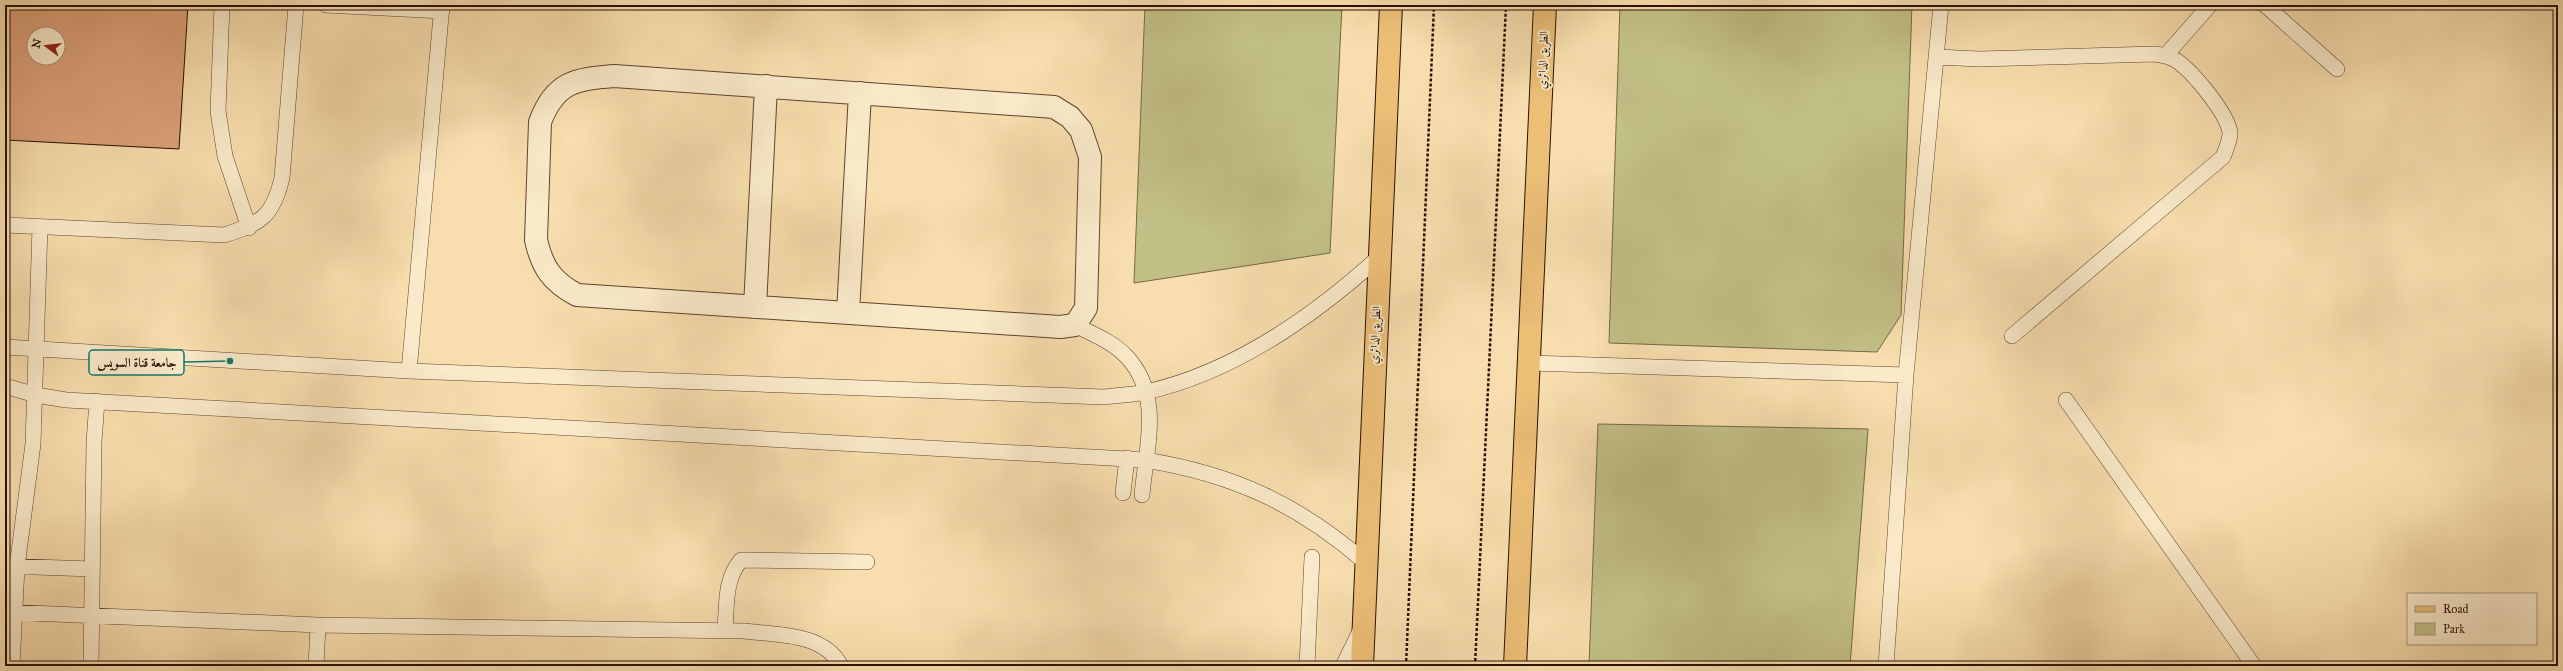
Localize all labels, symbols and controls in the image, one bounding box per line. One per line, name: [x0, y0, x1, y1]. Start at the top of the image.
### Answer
north arrow: [26, 26, 66, 66]
street label: الطريق الدائري: [1535, 30, 1554, 89]
text: N: [29, 37, 44, 50]
street label: الطريق الدائري: [1366, 305, 1387, 365]
callout: جامعة قناة السويس: [89, 350, 184, 375]
text: جامعة قناة السويس: [97, 355, 177, 371]
legend: [2407, 593, 2537, 645]
text: Road: [2443, 602, 2469, 616]
text: Park: [2443, 622, 2465, 636]

